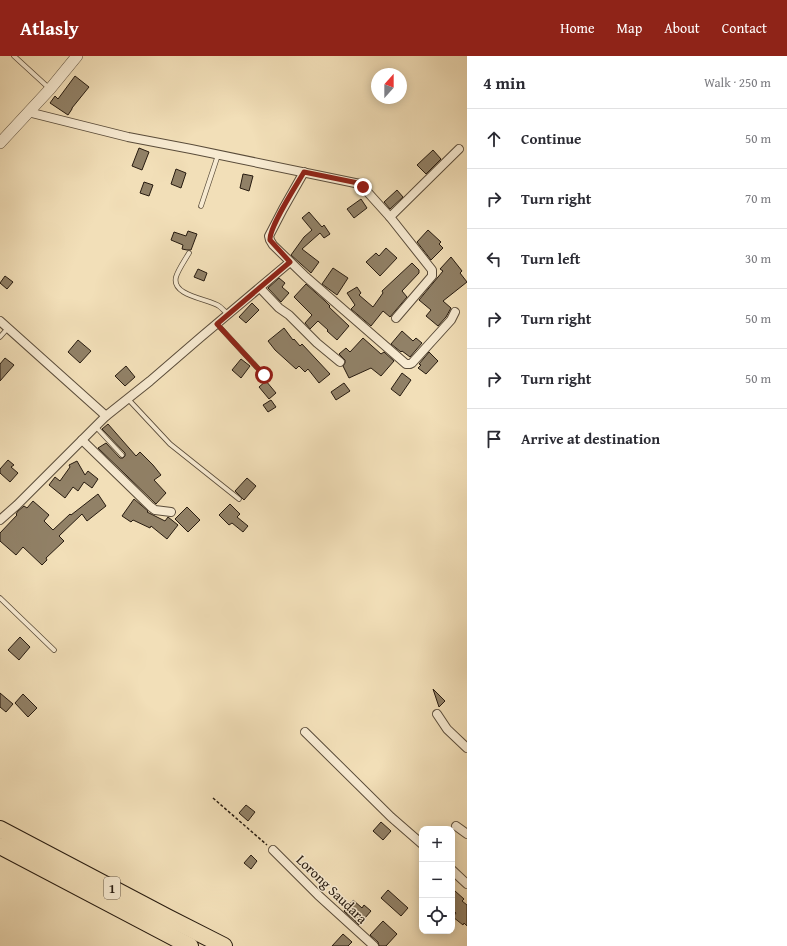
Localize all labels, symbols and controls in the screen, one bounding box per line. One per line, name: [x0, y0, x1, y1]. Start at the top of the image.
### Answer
text: Atlasly: [20, 14, 79, 42]
text: Home: [560, 18, 595, 38]
text: Map: [617, 18, 642, 38]
text: About: [664, 18, 700, 38]
text: Contact: [722, 18, 767, 38]
north arrow: [371, 68, 407, 104]
text: 4 min: [483, 70, 525, 95]
text: Walk · 250 m: [704, 73, 771, 92]
icon: ahead: [483, 128, 505, 150]
text: Continue: [521, 128, 582, 149]
text: 50 m: [745, 129, 771, 148]
route end: [354, 178, 372, 196]
icon: right: [483, 188, 505, 210]
text: Turn right: [521, 188, 592, 209]
text: 70 m: [745, 189, 771, 208]
icon: left: [483, 248, 505, 270]
text: Turn left: [521, 248, 580, 269]
text: 30 m: [745, 249, 771, 268]
icon: right: [483, 308, 505, 330]
text: Turn right: [521, 308, 592, 329]
text: 50 m: [745, 309, 771, 328]
route start: [255, 366, 273, 384]
icon: right: [483, 368, 505, 390]
text: Turn right: [521, 368, 592, 389]
text: 50 m: [745, 369, 771, 388]
icon: arrive: [483, 428, 505, 450]
text: Arrive at destination: [521, 428, 660, 449]
map controls: [419, 826, 455, 934]
button: +: [419, 826, 455, 862]
street label: Lorong Saudara: [292, 850, 372, 928]
button: −: [419, 862, 455, 898]
road number: 1: [104, 877, 120, 899]
button: locate: [419, 898, 455, 934]

